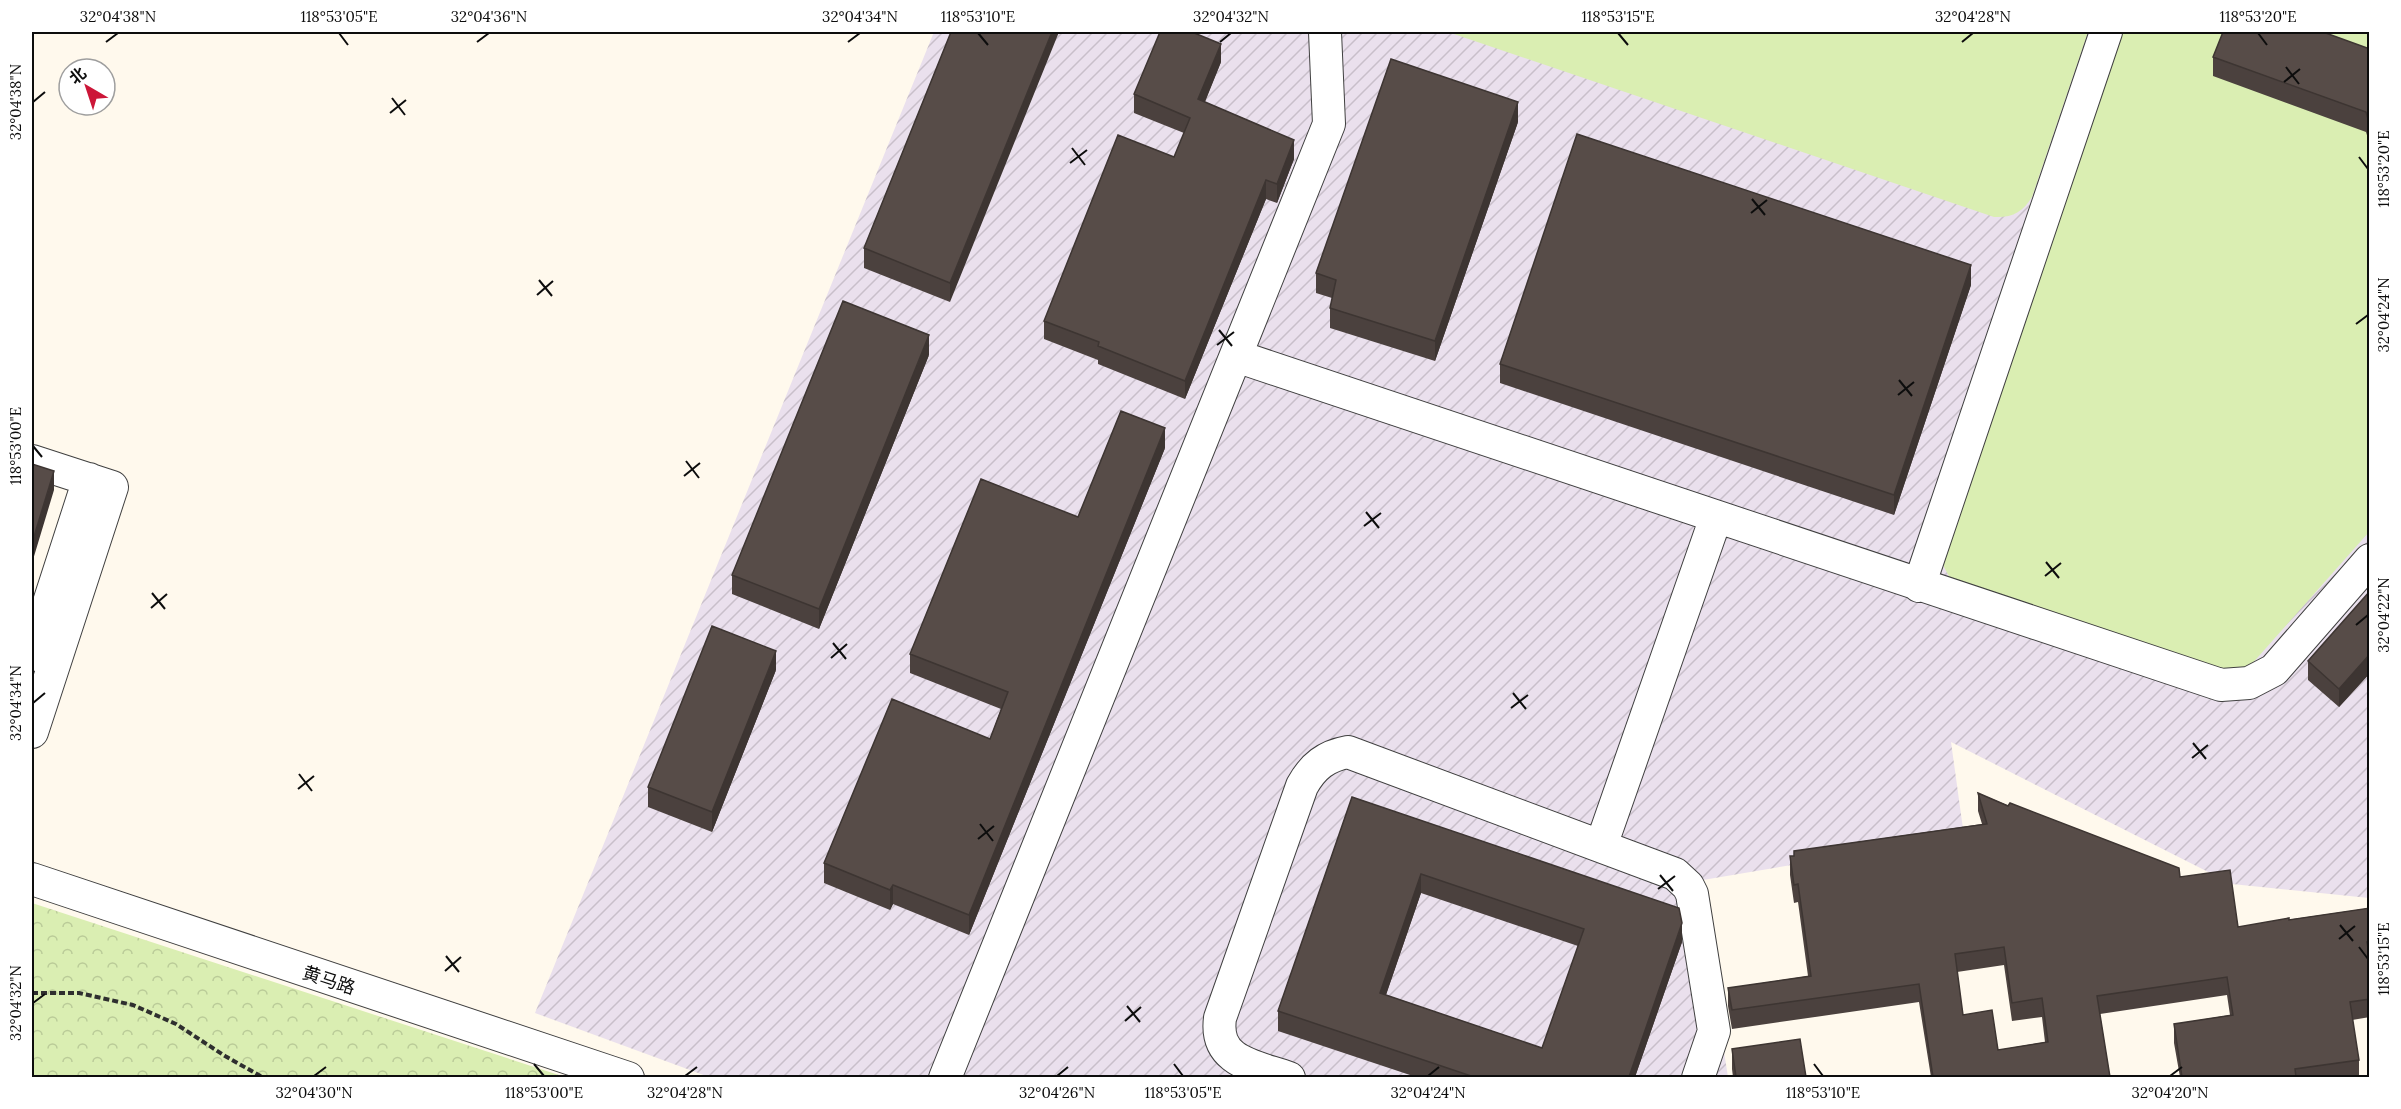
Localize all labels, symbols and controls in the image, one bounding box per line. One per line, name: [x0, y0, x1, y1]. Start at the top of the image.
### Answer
text: 32°04'38"N: [80, 7, 156, 26]
text: 118°53'05"E: [300, 7, 378, 26]
text: 32°04'36"N: [451, 7, 527, 26]
text: 32°04'34"N: [822, 7, 898, 26]
text: 118°53'10"E: [941, 7, 1015, 26]
text: 32°04'32"N: [1193, 7, 1269, 26]
text: 118°53'15"E: [1581, 7, 1655, 26]
text: 32°04'28"N: [1935, 7, 2011, 26]
text: 118°53'20"E: [2220, 7, 2296, 26]
north arrow: [57, 57, 117, 117]
text: 北: [65, 63, 90, 88]
text: 32°04'38"N: [6, 64, 25, 140]
text: 118°53'20"E: [2374, 131, 2393, 207]
text: 32°04'24"N: [2374, 277, 2393, 353]
text: 118°53'00"E: [6, 407, 25, 485]
text: 32°04'22"N: [2374, 577, 2393, 653]
text: 32°04'34"N: [6, 665, 25, 741]
text: 118°53'15"E: [2374, 922, 2393, 996]
street label: 黄马路: [300, 961, 358, 999]
text: 32°04'32"N: [6, 965, 25, 1041]
text: 32°04'30"N: [275, 1083, 353, 1102]
text: 118°53'00"E: [505, 1083, 583, 1102]
text: 32°04'28"N: [647, 1083, 723, 1102]
text: 32°04'26"N: [1019, 1083, 1095, 1102]
text: 118°53'05"E: [1144, 1083, 1222, 1102]
text: 32°04'24"N: [1390, 1083, 1466, 1102]
text: 118°53'10"E: [1786, 1083, 1860, 1102]
text: 32°04'20"N: [2132, 1083, 2208, 1102]

